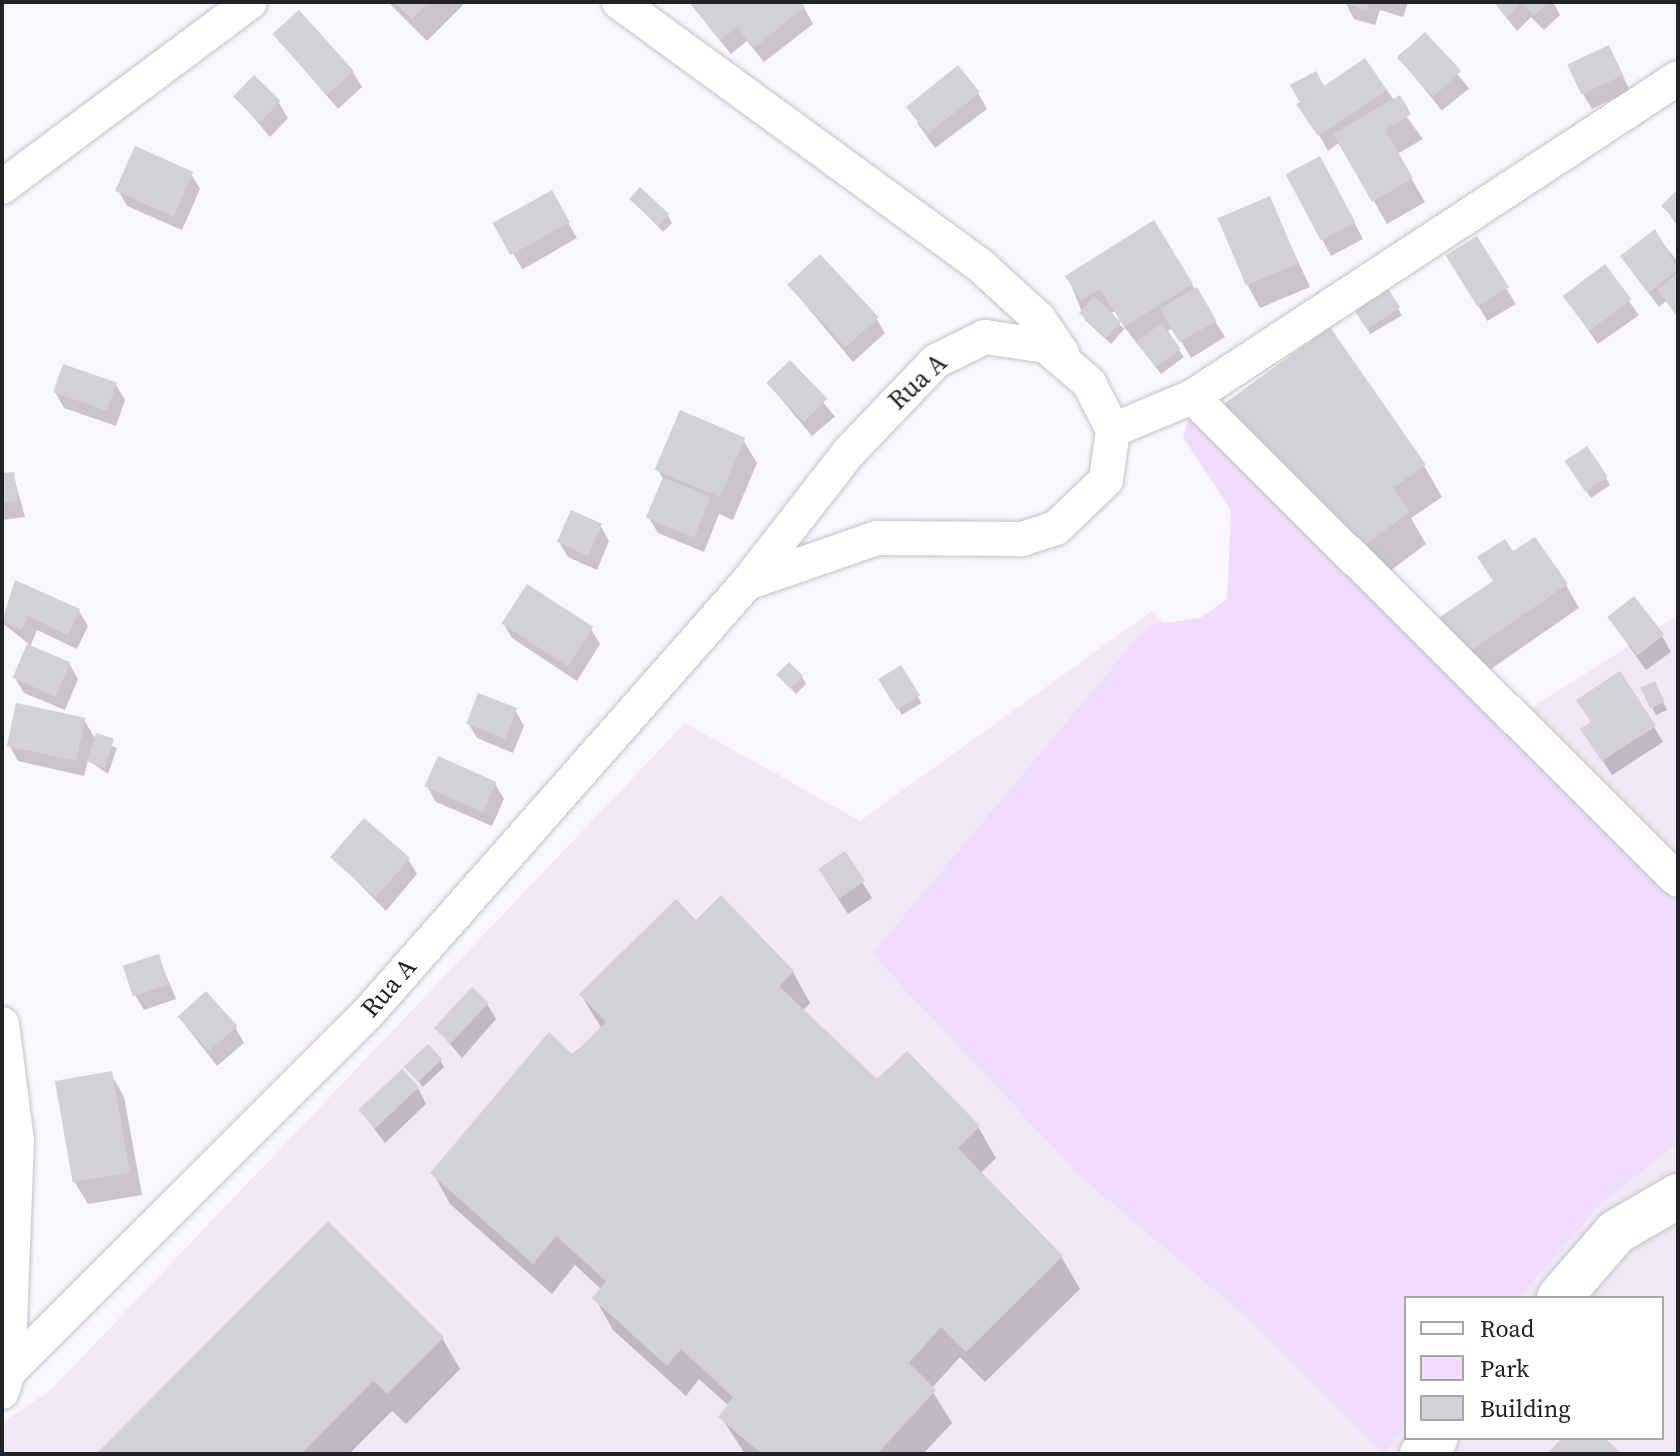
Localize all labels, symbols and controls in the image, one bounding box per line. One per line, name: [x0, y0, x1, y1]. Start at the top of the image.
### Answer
street label: Rua A: [882, 347, 954, 417]
street label: Rua A: [355, 952, 423, 1024]
legend: [1404, 1296, 1664, 1440]
text: Road: [1480, 1312, 1534, 1345]
text: Park: [1480, 1352, 1529, 1385]
text: Building: [1480, 1392, 1571, 1425]

